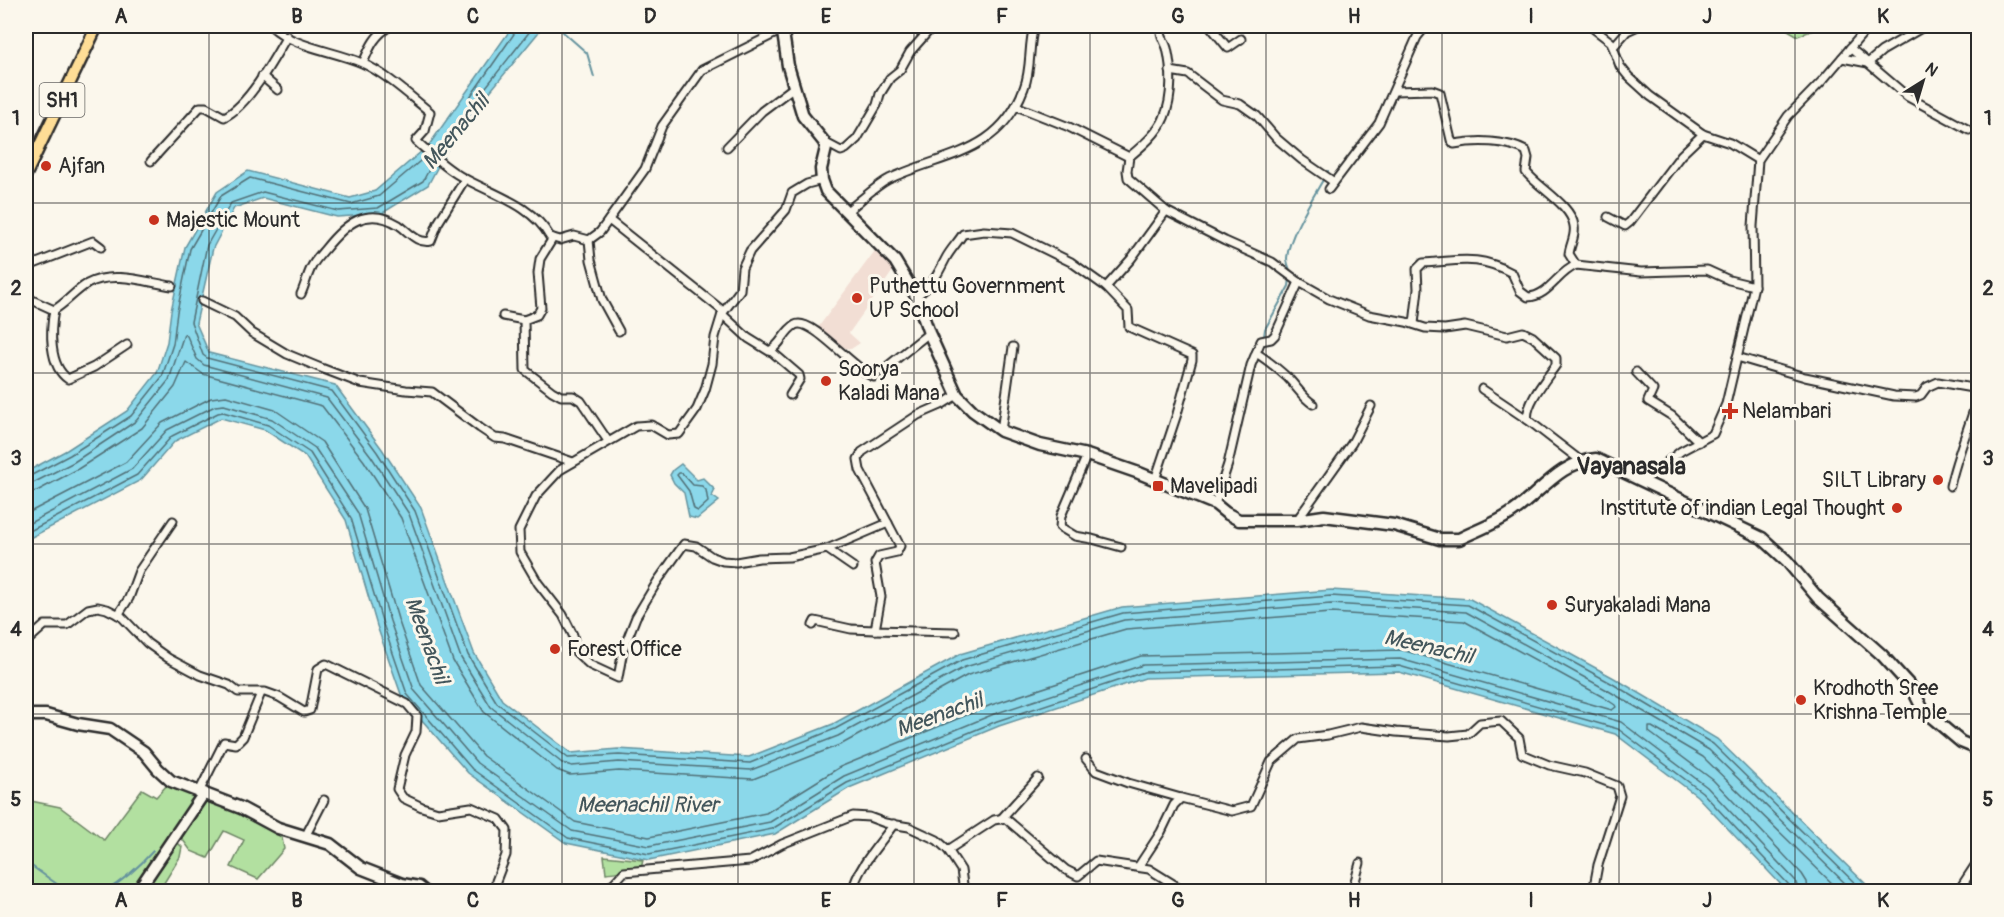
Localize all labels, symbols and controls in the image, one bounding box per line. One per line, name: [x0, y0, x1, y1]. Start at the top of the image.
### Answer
text: A: [115, 4, 128, 29]
text: B: [291, 4, 303, 29]
text: C: [467, 4, 479, 29]
text: D: [644, 4, 657, 29]
text: E: [821, 4, 832, 29]
text: F: [996, 4, 1008, 29]
text: G: [1171, 4, 1185, 29]
text: H: [1348, 4, 1361, 29]
text: I: [1528, 4, 1534, 29]
text: J: [1702, 4, 1712, 29]
text: K: [1877, 4, 1889, 29]
north arrow: [1893, 51, 1953, 111]
text: N: [1921, 59, 1942, 81]
road number: SH1: [40, 83, 84, 117]
water label: Meenachil: [416, 86, 497, 175]
text: 1: [12, 106, 20, 131]
text: 1: [1984, 106, 1992, 131]
place label: Ajfan: [58, 153, 105, 180]
marker: Ajfan: [39, 159, 53, 173]
place label: Majestic Mount: [166, 207, 301, 234]
marker: Majestic Mount: [147, 213, 161, 227]
place label: Puthettu Government UP School: [869, 273, 1066, 324]
text: 2: [10, 276, 22, 301]
text: 2: [1982, 276, 1994, 301]
marker: Puthettu Government UP School: [850, 291, 864, 305]
place label: Soorya Kaladi Mana: [838, 356, 940, 407]
marker: Soorya Kaladi Mana: [819, 374, 833, 388]
place label: Nelambari: [1742, 398, 1832, 425]
marker: Nelambari: [1723, 404, 1737, 418]
text: 3: [10, 446, 22, 471]
text: 3: [1982, 446, 1994, 471]
district label: Vayanasala: [1576, 452, 1686, 481]
place label: SILT Library: [1822, 467, 1926, 494]
place label: Mavelipadi: [1170, 473, 1257, 500]
marker: SILT Library: [1931, 473, 1945, 487]
marker: Mavelipadi: [1151, 479, 1165, 493]
place label: Institute of indian Legal Thought: [1600, 495, 1886, 522]
marker: Institute of indian Legal Thought: [1890, 501, 1904, 515]
place label: Suryakaladi Mana: [1564, 592, 1711, 619]
water label: Meenachil: [398, 593, 457, 690]
marker: Suryakaladi Mana: [1545, 598, 1559, 612]
text: 4: [10, 617, 22, 642]
text: 4: [1982, 617, 1994, 642]
water label: Meenachil: [1381, 623, 1479, 671]
place label: Forest Office: [567, 636, 682, 663]
marker: Forest Office: [548, 642, 562, 656]
place label: Krodhoth Sree Krishna Temple: [1813, 675, 1947, 726]
water label: Meenachil: [892, 685, 989, 744]
marker: Krodhoth Sree Krishna Temple: [1794, 693, 1808, 707]
text: 5: [11, 787, 22, 812]
text: 5: [1983, 787, 1994, 812]
water label: Meenachil River: [577, 791, 722, 819]
text: A: [115, 888, 128, 913]
text: B: [291, 888, 303, 913]
text: C: [467, 888, 479, 913]
text: D: [644, 888, 657, 913]
text: E: [821, 888, 832, 913]
text: F: [996, 888, 1008, 913]
text: G: [1171, 888, 1185, 913]
text: H: [1348, 888, 1361, 913]
text: I: [1528, 888, 1534, 913]
text: J: [1702, 888, 1712, 913]
text: K: [1877, 888, 1889, 913]

